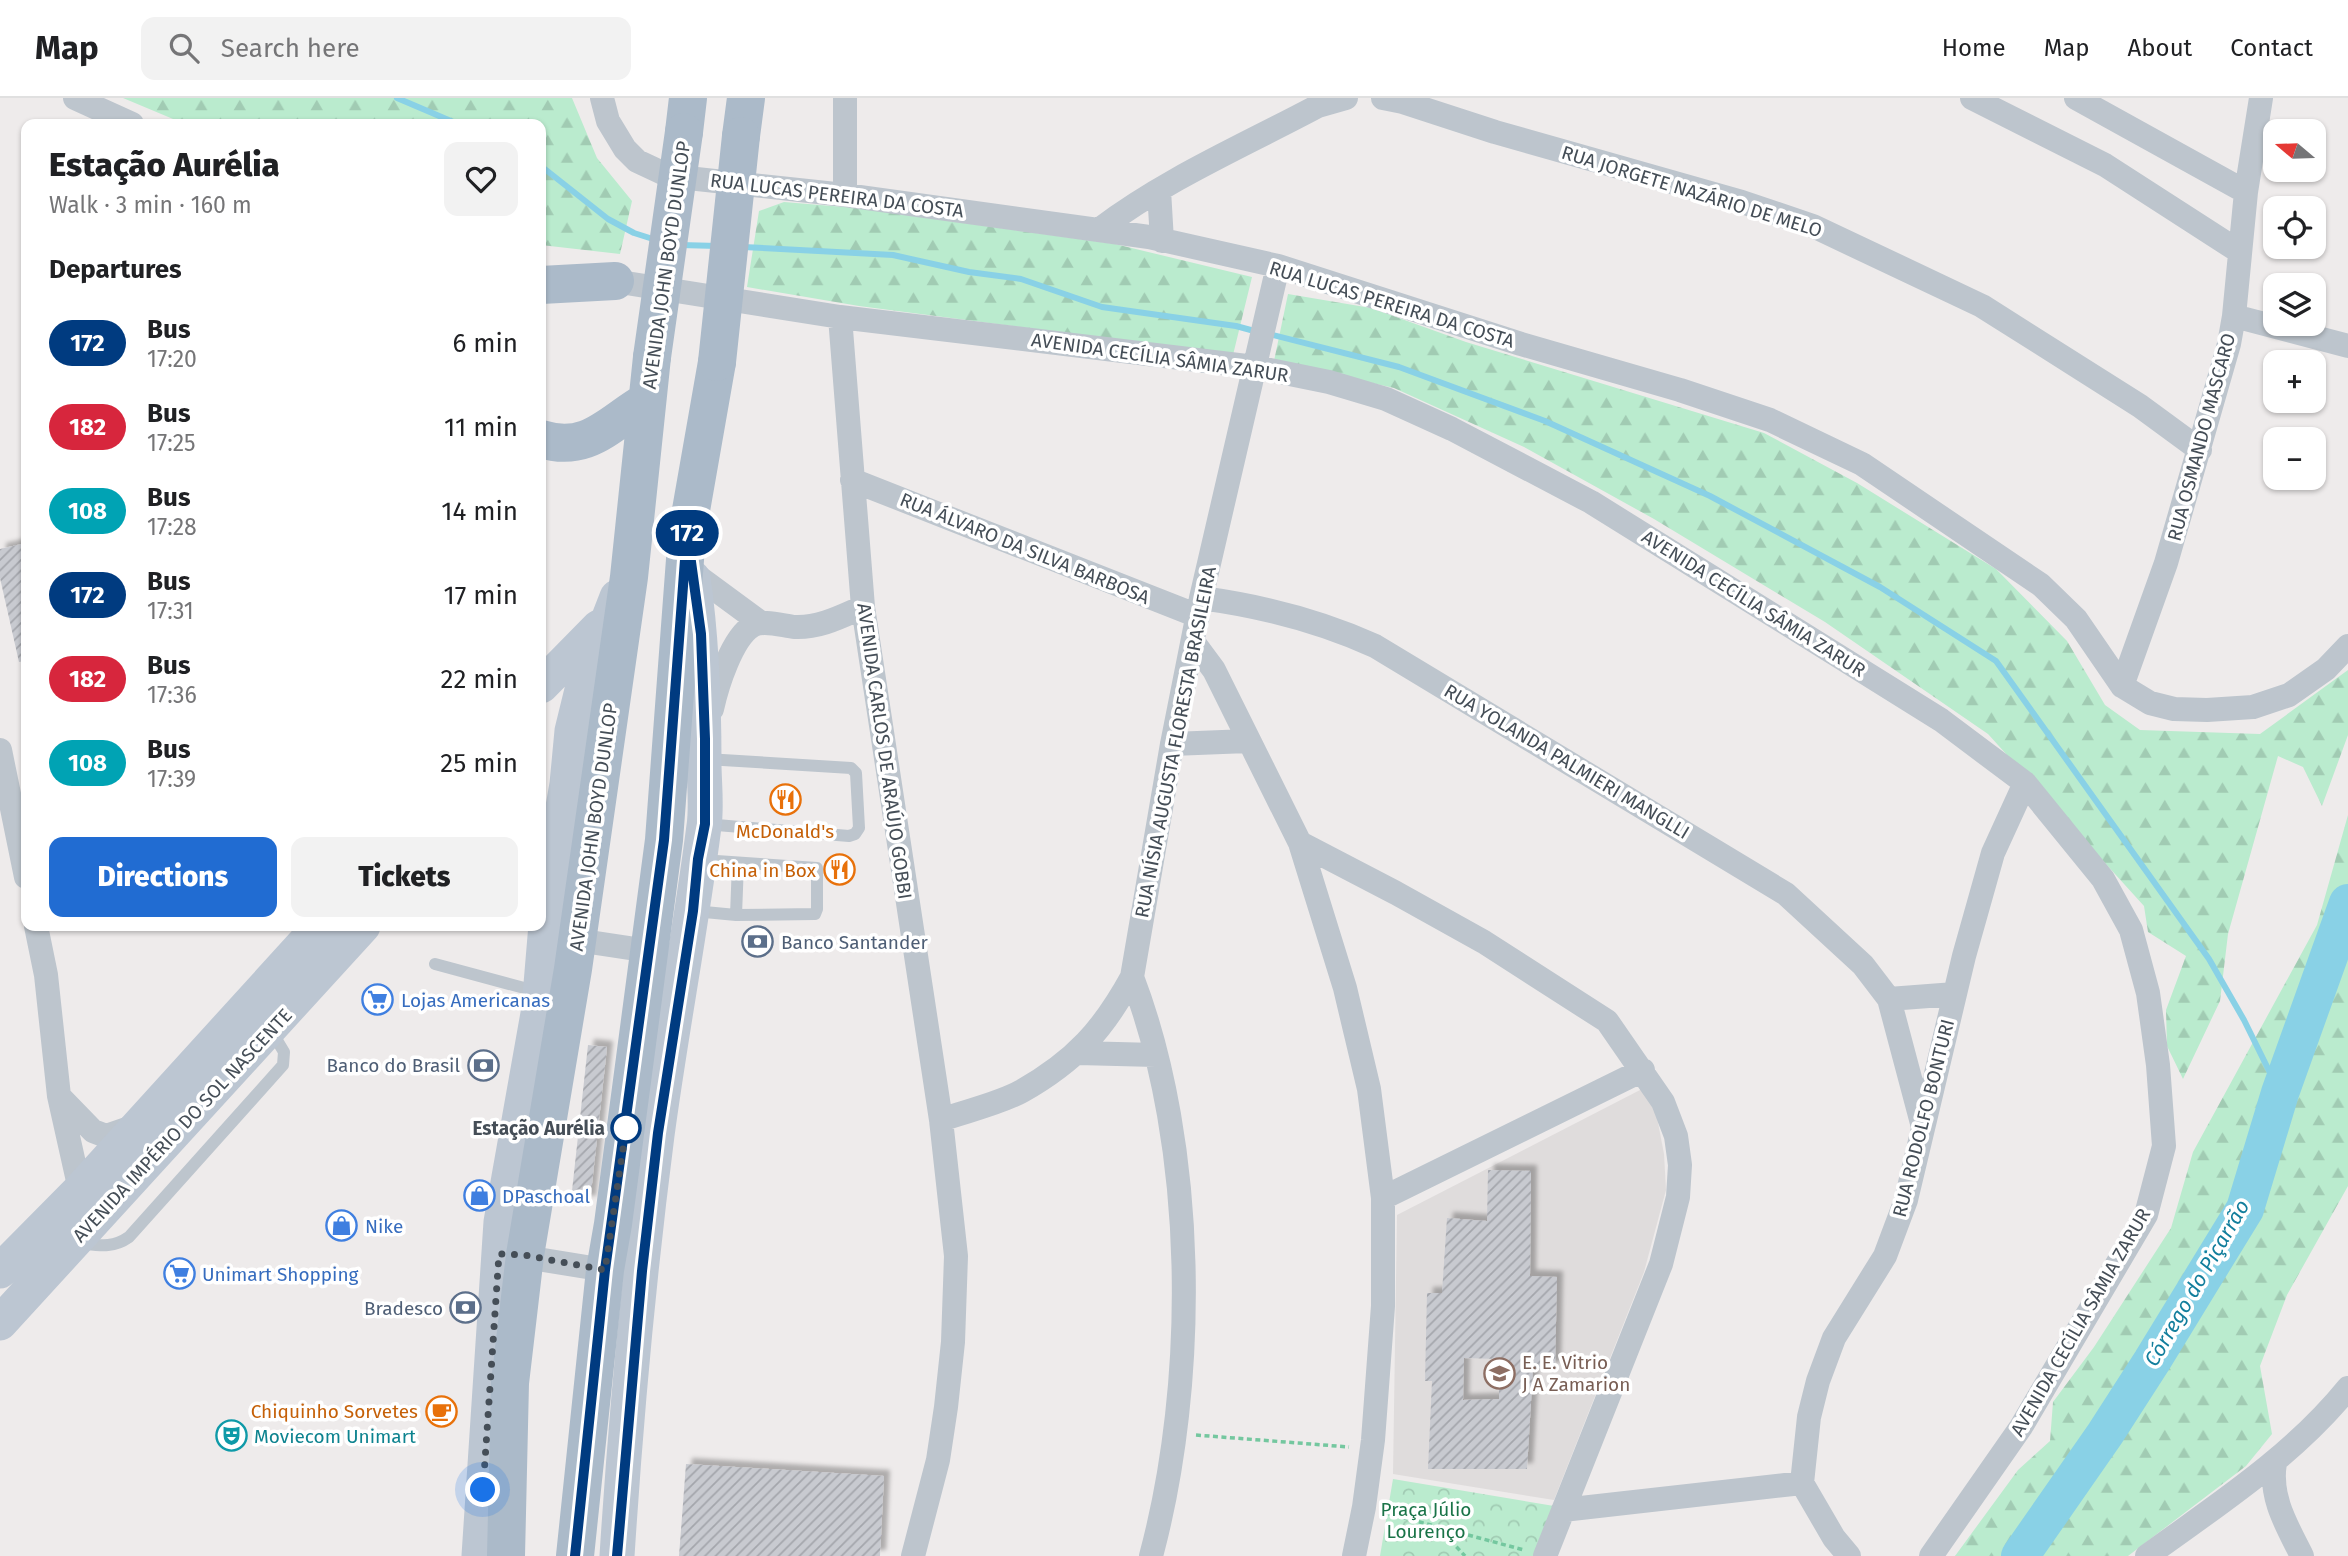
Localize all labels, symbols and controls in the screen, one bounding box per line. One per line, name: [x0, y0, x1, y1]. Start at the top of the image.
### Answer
search box: [141, 17, 631, 80]
text: Map: [35, 28, 99, 68]
icon: search: [165, 29, 203, 67]
text: Search here: [221, 33, 360, 64]
text: Home: [1942, 34, 2006, 62]
text: Map: [2044, 34, 2090, 62]
text: About: [2128, 34, 2192, 62]
text: Contact: [2230, 34, 2313, 62]
north arrow: [2263, 119, 2326, 182]
map controls: [2263, 119, 2326, 490]
street label: AVENIDA JOHN BOYD DUNLOP: [638, 140, 695, 391]
street label: RUA JORGETE NAZÁRIO DE MELO: [1559, 141, 1825, 242]
button: heart: [444, 142, 518, 216]
text: Estação Aurélia: [49, 145, 280, 185]
street label: RUA LUCAS PEREIRA DA COSTA: [709, 169, 965, 222]
text: Walk · 3 min · 160 m: [49, 191, 252, 219]
button: locate: [2263, 196, 2326, 259]
text: Departures: [49, 254, 182, 285]
street label: RUA LUCAS PEREIRA DA COSTA: [1267, 256, 1517, 353]
button: layers: [2263, 273, 2326, 336]
text: Bus: [147, 314, 190, 345]
text: 6 min: [452, 328, 518, 359]
street label: AVENIDA CECÍLIA SÂMIA ZARUR: [1030, 328, 1290, 387]
text: 172: [70, 329, 105, 357]
street label: RUA OSMANDO MASCARO: [2163, 331, 2240, 543]
text: 17:20: [147, 345, 197, 373]
button: +: [2263, 350, 2326, 413]
text: Bus: [147, 398, 190, 429]
text: 11 min: [444, 412, 518, 443]
text: 182: [69, 413, 106, 441]
button: −: [2263, 427, 2326, 490]
text: 17:25: [147, 429, 196, 457]
text: Bus: [147, 482, 190, 513]
street label: RUA ÁLVARO DA SILVA BARBOSA: [897, 488, 1153, 609]
text: 14 min: [441, 496, 518, 527]
text: 108: [68, 497, 107, 525]
line badge: 172: [647, 510, 727, 556]
text: 17:28: [147, 513, 197, 541]
text: 172: [670, 519, 704, 547]
street label: AVENIDA CECÍLIA SÂMIA ZARUR: [1638, 525, 1870, 682]
street label: RUA NÍSIA AUGUSTA FLORESTA BRASILEIRA: [1130, 564, 1221, 920]
text: Bus: [147, 566, 190, 597]
text: 17 min: [443, 580, 518, 611]
text: 172: [70, 581, 105, 609]
text: 17:31: [147, 597, 194, 625]
street label: AVENIDA CARLOS DE ARAÚJO GOBBI: [852, 601, 917, 901]
text: Bus: [147, 650, 190, 681]
text: 22 min: [441, 664, 518, 695]
text: 182: [69, 665, 106, 693]
street label: RUA YOLANDA PALMIERI MANGLLI: [1440, 679, 1693, 844]
text: 17:36: [147, 681, 197, 709]
street label: AVENIDA JOHN BOYD DUNLOP: [565, 702, 622, 953]
text: Bus: [147, 734, 190, 765]
text: 25 min: [440, 748, 518, 779]
text: 108: [68, 749, 107, 777]
text: 17:39: [147, 765, 196, 793]
restaurant icon: McDonald's: [768, 783, 802, 817]
place label: McDonald's: [736, 820, 834, 843]
button: Directions: [49, 837, 277, 917]
button: Tickets: [291, 837, 518, 917]
restaurant icon: China in Box: [822, 853, 856, 887]
place label: China in Box: [709, 859, 817, 882]
bank icon: Banco Santander: [741, 925, 775, 959]
place label: Banco Santander: [781, 931, 929, 954]
supermarket icon: Lojas Americanas: [361, 983, 395, 1017]
place label: Lojas Americanas: [401, 989, 550, 1012]
street label: AVENIDA IMPÉRIO DO SOL NASCENTE: [68, 1004, 297, 1247]
street label: RUA RODOLFO BONTURI: [1888, 1017, 1959, 1220]
bank icon: Banco do Brasil: [466, 1048, 500, 1082]
place label: Banco do Brasil: [326, 1054, 460, 1077]
marker: Estação Aurélia: [611, 1113, 641, 1143]
place label: Estação Aurélia: [472, 1117, 605, 1140]
shop icon: DPaschoal: [462, 1179, 496, 1213]
place label: DPaschoal: [502, 1185, 591, 1208]
water label: Córrego do Piçarrão: [2139, 1195, 2255, 1371]
street label: AVENIDA CECÍLIA SÂMIA ZARUR: [2006, 1204, 2155, 1440]
shop icon: Nike: [325, 1209, 359, 1243]
place label: Nike: [365, 1215, 403, 1238]
supermarket icon: Unimart Shopping: [162, 1257, 196, 1291]
place label: Unimart Shopping: [202, 1263, 359, 1286]
bank icon: Bradesco: [449, 1291, 483, 1325]
place label: Bradesco: [364, 1297, 443, 1320]
place label: E. E. Vitrio J A Zamarion: [1522, 1351, 1630, 1396]
school or university icon: E. E. Vitrio J A Zamarion: [1482, 1356, 1516, 1390]
cafe icon: Chiquinho Sorvetes: [424, 1394, 458, 1428]
place label: Chiquinho Sorvetes: [251, 1400, 418, 1423]
theatre icon: Moviecom Unimart: [214, 1419, 248, 1453]
place label: Moviecom Unimart: [254, 1425, 416, 1448]
your location: [465, 1472, 500, 1507]
park label: Praça Júlio Lourenço: [1381, 1498, 1471, 1543]

